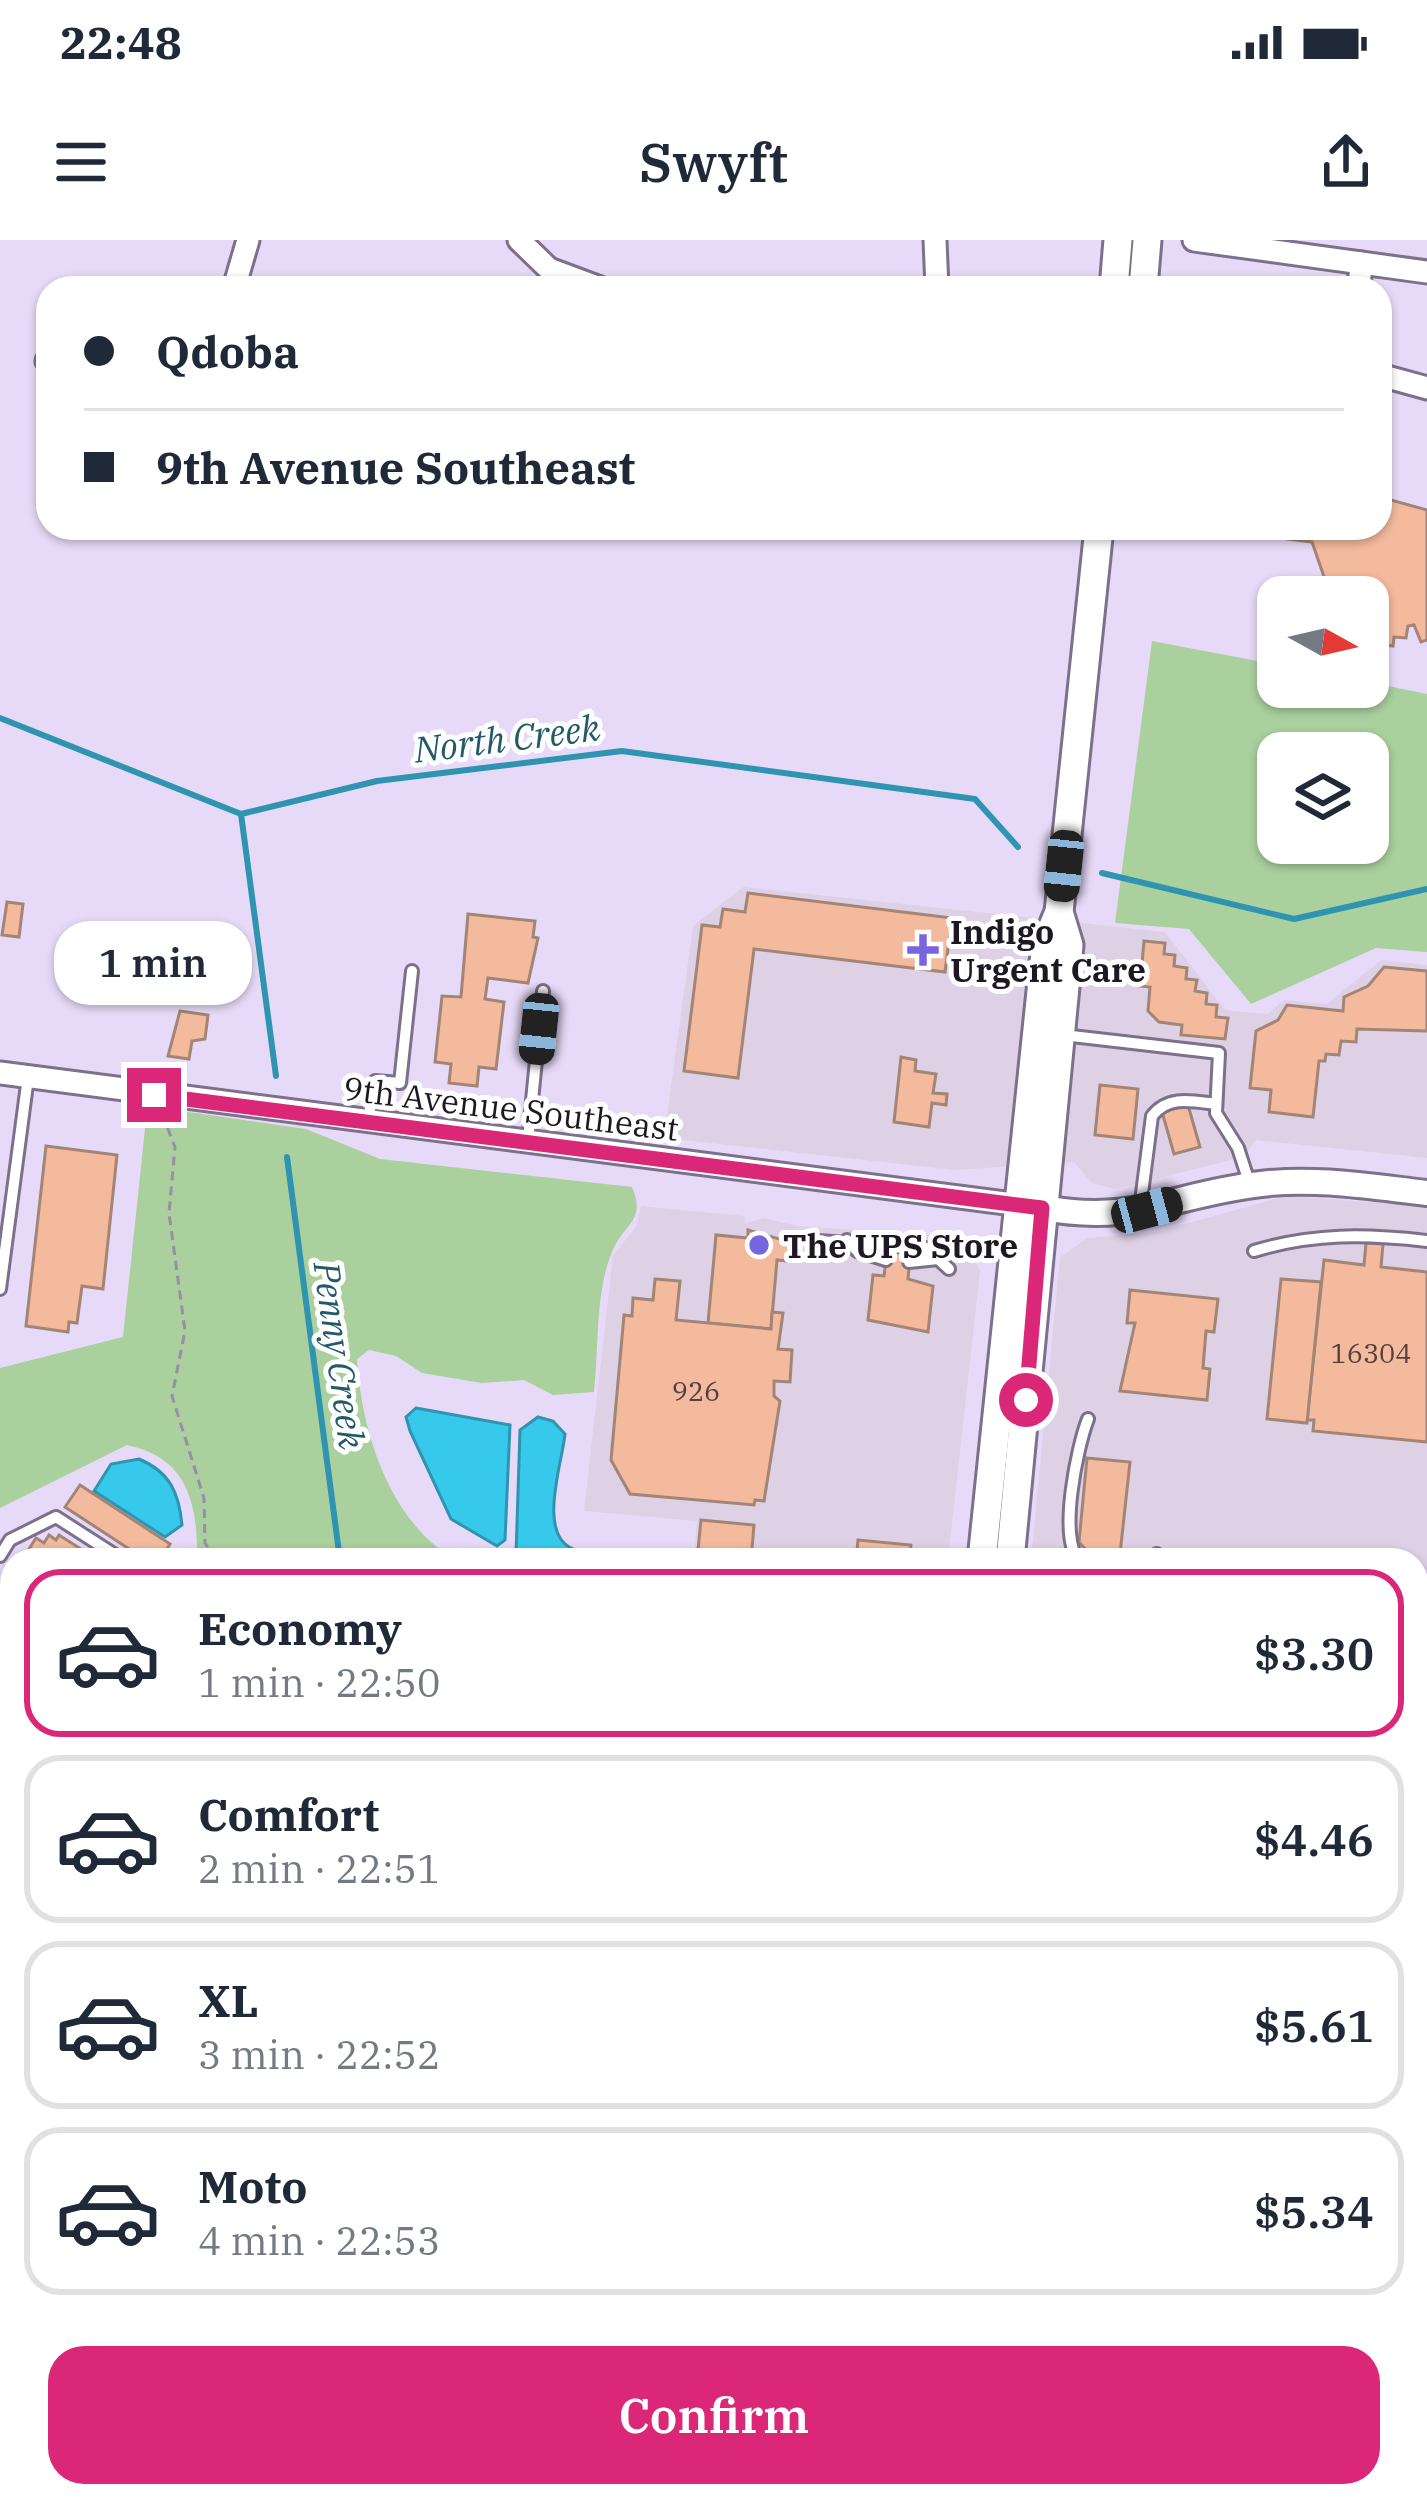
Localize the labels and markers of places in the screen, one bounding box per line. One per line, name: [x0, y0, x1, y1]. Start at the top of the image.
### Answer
place label: Indigo Urgent Care: [950, 910, 1146, 991]
marker: Indigo Urgent Care: [907, 934, 939, 966]
place label: The UPS Store: [783, 1224, 1018, 1267]
marker: The UPS Store: [746, 1232, 772, 1258]

